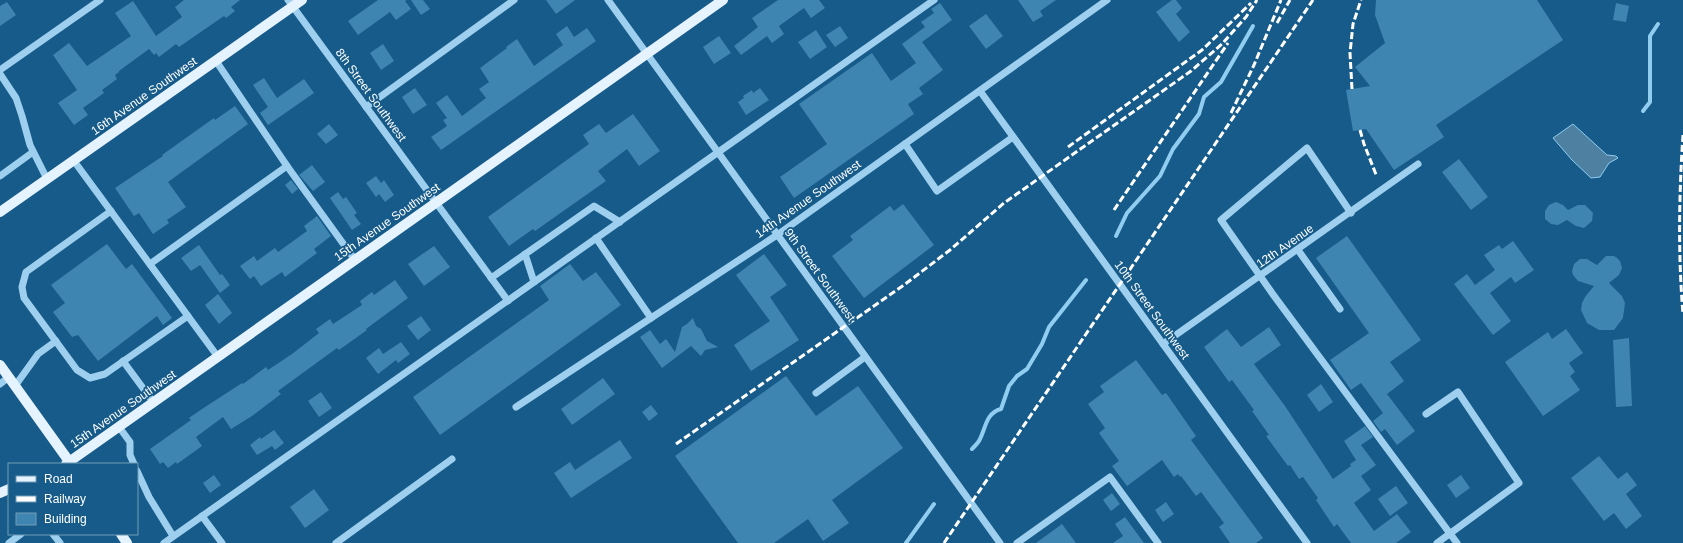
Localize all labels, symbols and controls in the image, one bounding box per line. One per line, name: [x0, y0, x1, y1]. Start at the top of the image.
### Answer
street label: 8th Street Southwest: [333, 46, 410, 145]
street label: 16th Avenue Southwest: [88, 54, 200, 138]
street label: 14th Avenue Southwest: [752, 157, 864, 241]
street label: 15th Avenue Southwest: [331, 180, 443, 264]
street label: 12th Avenue: [1254, 221, 1317, 271]
street label: 9th Street Southwest: [782, 226, 859, 325]
street label: 10th Street Southwest: [1112, 258, 1193, 362]
street label: 15th Avenue Southwest: [67, 367, 179, 451]
legend: [8, 463, 138, 535]
text: Road: [44, 472, 73, 486]
text: Railway: [44, 492, 86, 506]
text: Building: [44, 512, 87, 526]

